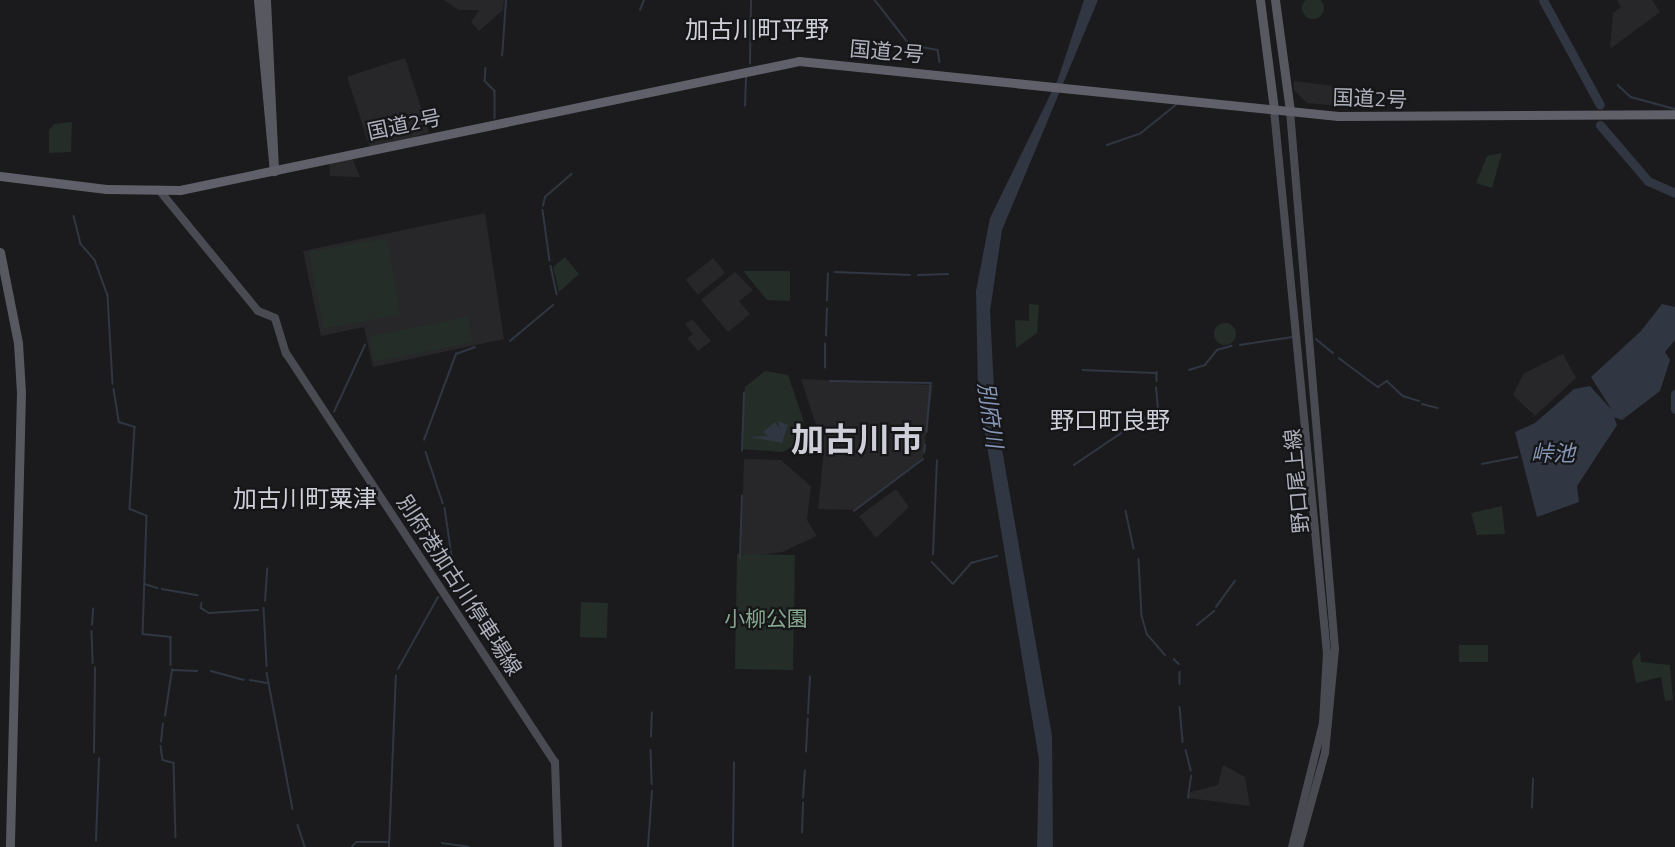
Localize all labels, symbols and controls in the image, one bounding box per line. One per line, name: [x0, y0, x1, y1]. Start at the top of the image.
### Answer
district label: 加古川町平野: [685, 16, 829, 44]
street label: 国道2号: [849, 35, 925, 67]
street label: 国道2号: [1332, 84, 1408, 112]
street label: 国道2号: [365, 104, 443, 144]
water label: 別府川: [972, 380, 1008, 450]
district label: 野口町良野: [1050, 407, 1170, 435]
district label: 加古川市: [791, 420, 923, 460]
street label: 野口尾上線: [1279, 428, 1313, 534]
water label: 峠池: [1531, 441, 1575, 467]
district label: 加古川町粟津: [233, 485, 377, 513]
street label: 別府港加古川停車場線: [392, 490, 528, 680]
park label: 小柳公園: [724, 605, 808, 631]

